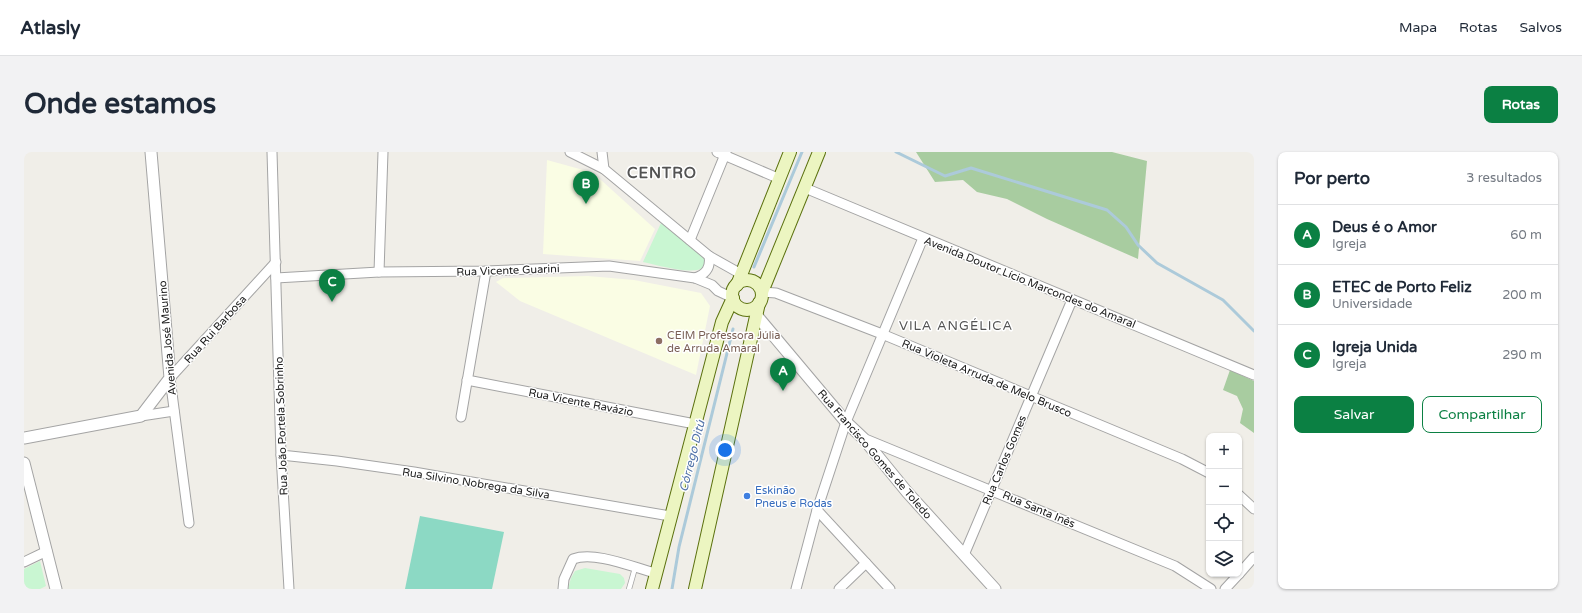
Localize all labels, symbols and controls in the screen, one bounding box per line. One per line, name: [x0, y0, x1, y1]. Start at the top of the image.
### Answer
text: Atlasly: [20, 17, 80, 39]
text: Mapa: [1399, 19, 1437, 36]
text: Rotas: [1459, 19, 1497, 36]
text: Salvos: [1519, 19, 1562, 36]
button: Rotas: [1484, 86, 1558, 123]
text: Onde estamos: [24, 87, 216, 121]
district label: CENTRO: [627, 164, 697, 182]
text: Por perto: [1294, 168, 1370, 189]
text: 3 resultados: [1466, 170, 1542, 186]
pin: B: [573, 171, 599, 204]
text: Deus é o Amor: [1332, 218, 1437, 236]
text: A: [1302, 227, 1312, 243]
text: 60 m: [1510, 227, 1542, 243]
street label: Avenida Doutor Lício Marcondes do Amaral: [922, 234, 1138, 331]
text: Igreja: [1332, 236, 1366, 252]
street label: Rua Vicente Guarini: [456, 262, 560, 279]
pin: C: [319, 269, 345, 302]
text: ETEC de Porto Feliz: [1332, 278, 1472, 296]
street label: Avenida José Maurino: [156, 280, 179, 396]
text: B: [1302, 287, 1312, 303]
text: 200 m: [1502, 287, 1542, 303]
street label: Rua Rui Barbosa: [181, 293, 249, 366]
text: Universidade: [1332, 296, 1412, 312]
district label: VILA ANGÉLICA: [899, 318, 1013, 334]
place label: CEIM Professora Júlia de Arruda Amaral: [667, 329, 780, 355]
marker: CEIM Professora Júlia de Arruda Amaral: [654, 336, 664, 346]
street label: Rua Violeta Arruda de Melo Brusco: [900, 337, 1074, 420]
text: Igreja Unida: [1332, 338, 1418, 356]
text: C: [1302, 347, 1312, 363]
text: 290 m: [1502, 347, 1542, 363]
street label: Rua João Portela Sobrinho: [273, 356, 290, 496]
text: Igreja: [1332, 356, 1366, 372]
pin: A: [770, 358, 796, 391]
street label: Rua Vicente Ravázio: [527, 386, 635, 419]
street label: Rua Francisco Gomes de Toledo: [815, 387, 935, 522]
button: Salvar: [1294, 396, 1414, 433]
button: Compartilhar: [1422, 396, 1542, 433]
street label: Rua Carlos Gomes: [980, 414, 1029, 507]
water label: Córrego Ditú: [676, 418, 708, 493]
map controls: [1206, 433, 1242, 577]
button: +: [1206, 433, 1242, 469]
your location: [715, 440, 735, 460]
street label: Rua Silvino Nobrega da Silva: [401, 465, 551, 502]
button: −: [1206, 469, 1242, 505]
place label: Eskinão Pneus e Rodas: [755, 484, 832, 510]
street label: Rua Santa Inês: [1001, 488, 1077, 531]
marker: Eskinão Pneus e Rodas: [742, 491, 752, 501]
button: locate: [1206, 505, 1242, 541]
button: layers: [1206, 541, 1242, 577]

